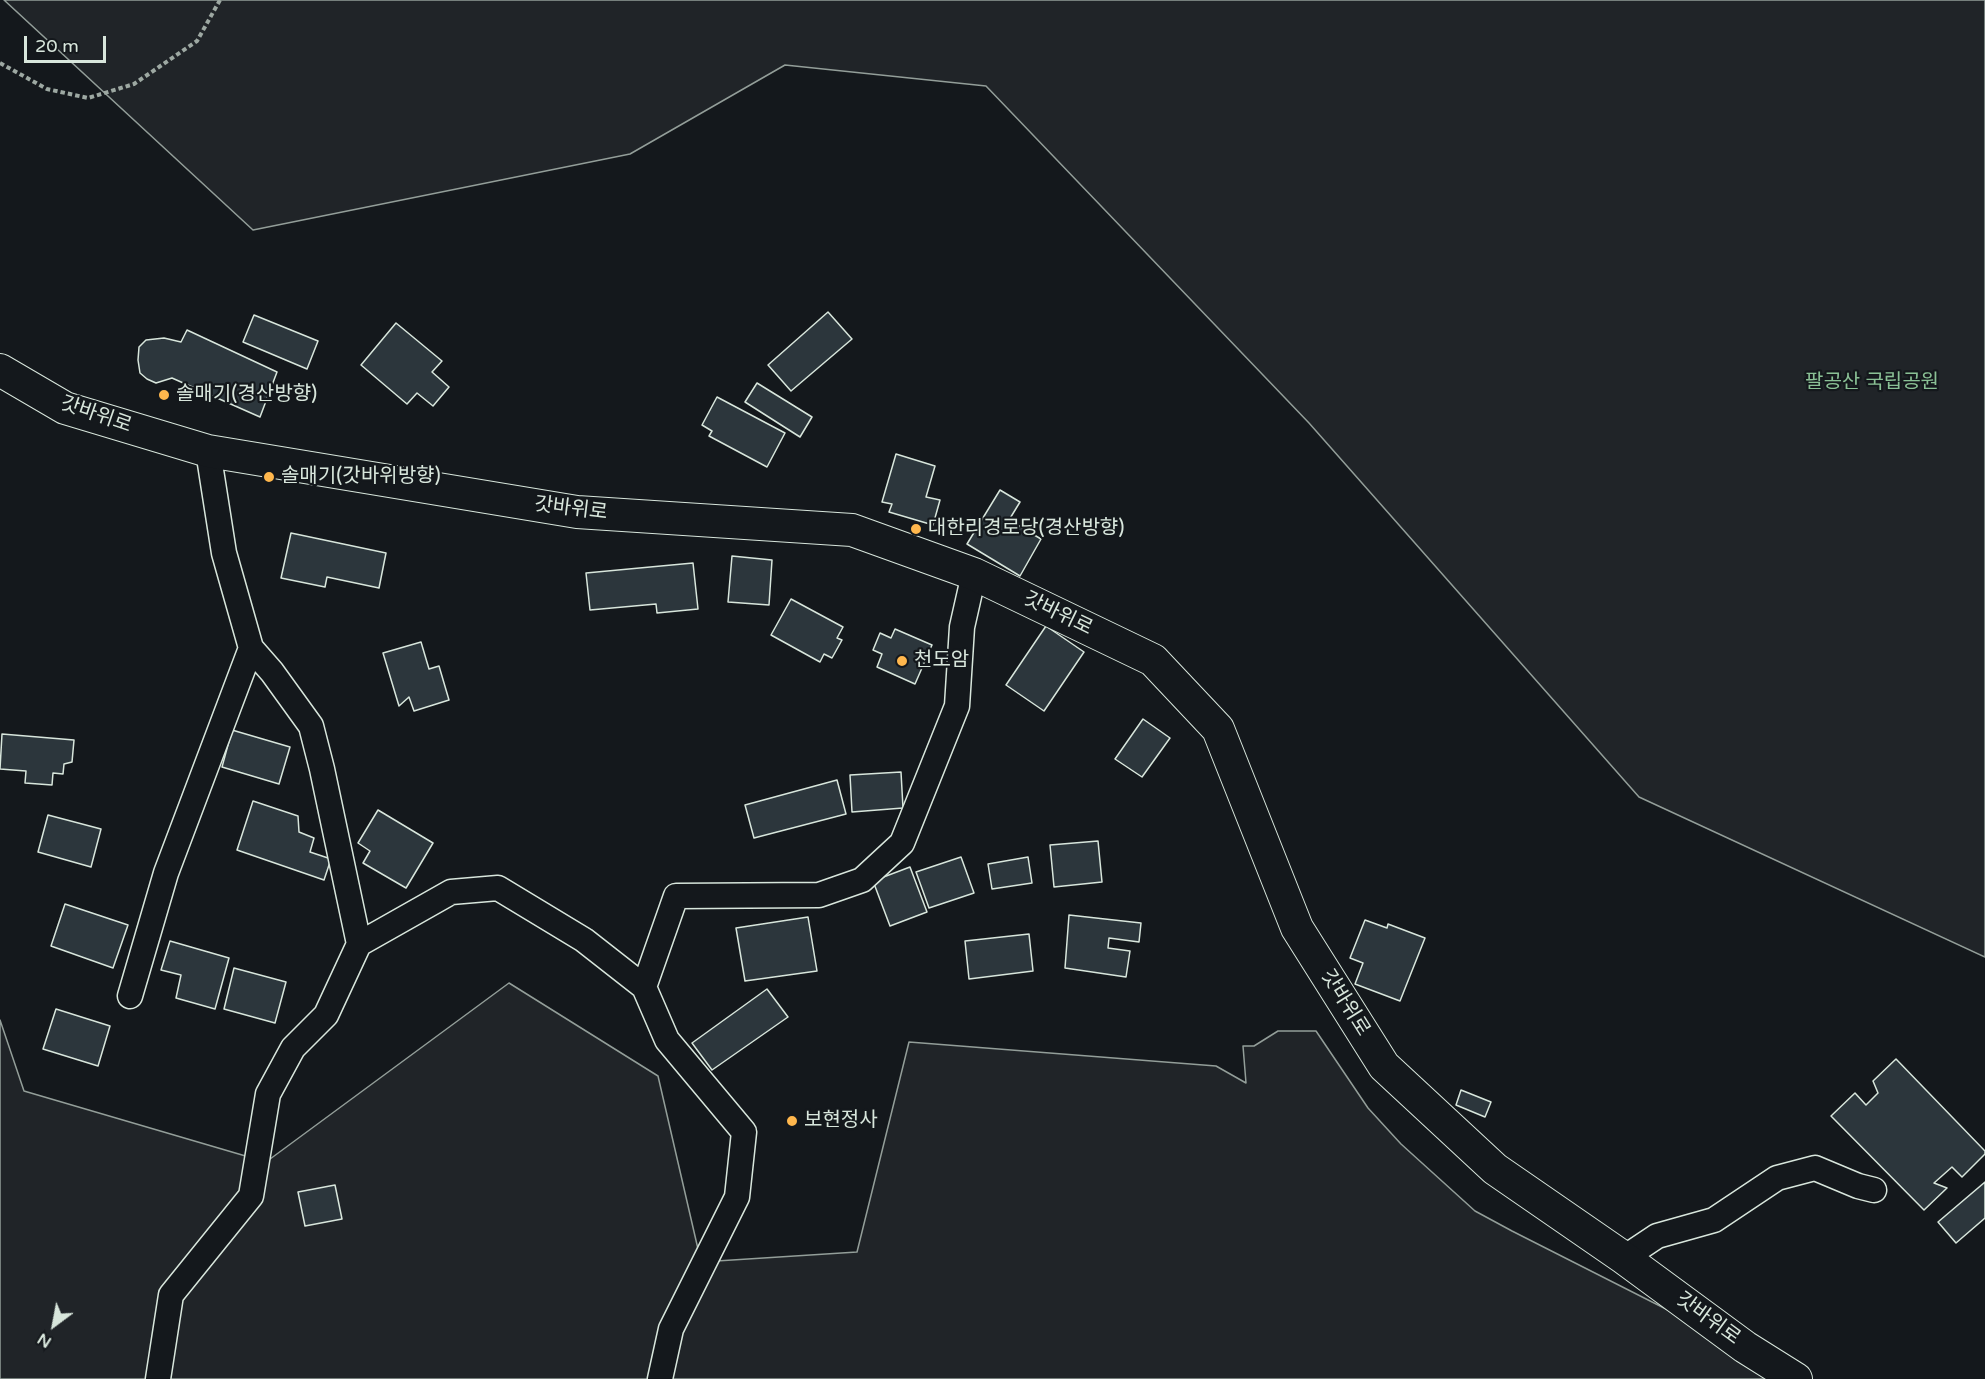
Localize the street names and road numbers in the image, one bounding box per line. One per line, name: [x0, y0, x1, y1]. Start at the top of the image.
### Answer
street label: 갓바위로: [57, 392, 135, 438]
street label: 갓바위로: [533, 493, 609, 525]
street label: 갓바위로: [1020, 587, 1096, 641]
street label: 갓바위로: [1315, 965, 1375, 1041]
street label: 갓바위로: [1671, 1288, 1745, 1350]

